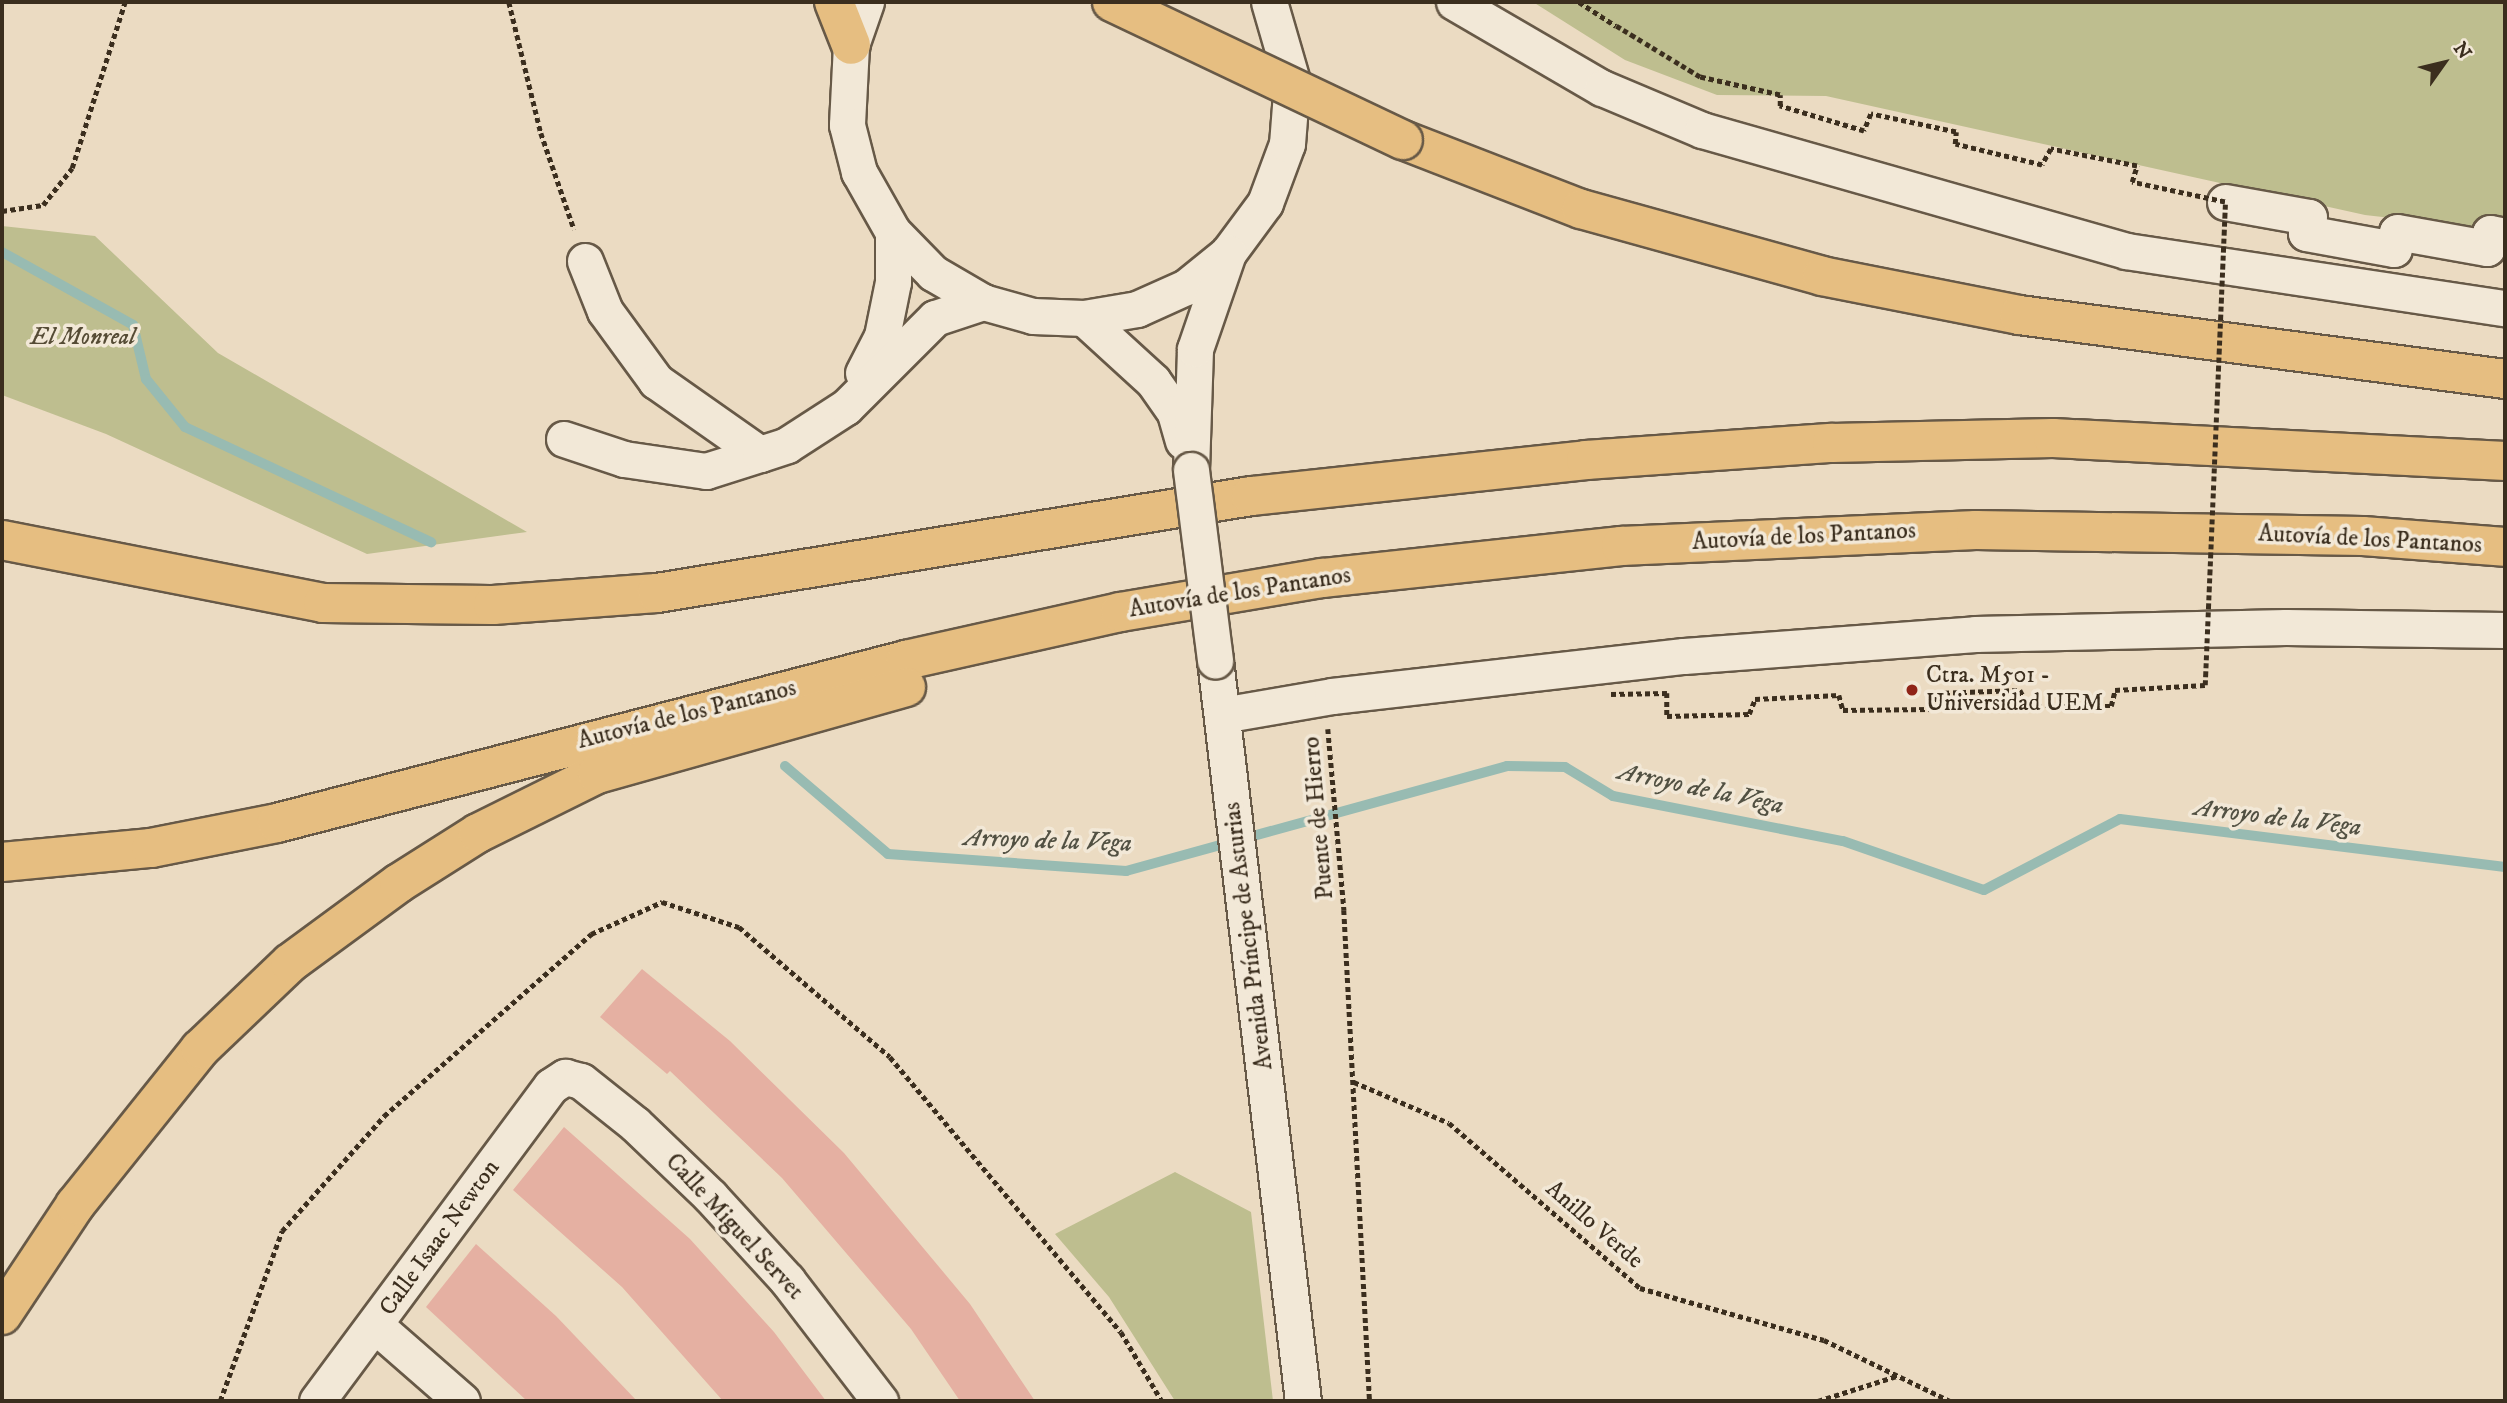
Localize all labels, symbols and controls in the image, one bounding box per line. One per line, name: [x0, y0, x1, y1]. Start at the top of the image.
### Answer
north arrow: [2409, 28, 2479, 98]
text: N: [2448, 38, 2476, 64]
park label: El Monreal: [31, 324, 135, 352]
street label: Autovía de los Pantanos: [1691, 517, 1917, 557]
street label: Autovía de los Pantanos: [2257, 520, 2483, 560]
street label: Autovía de los Pantanos: [1127, 561, 1353, 625]
place label: Ctra. M501 - Universidad UEM: [1926, 662, 2103, 718]
street label: Autovía de los Pantanos: [575, 674, 799, 756]
marker: Ctra. M501 - Universidad UEM: [1904, 682, 1920, 698]
street label: Puente de Hierro: [1298, 735, 1340, 901]
water label: Arroyo de la Vega: [1616, 756, 1786, 822]
water label: Arroyo de la Vega: [2193, 792, 2363, 844]
street label: Avenida Príncipe de Asturias: [1218, 801, 1280, 1071]
water label: Arroyo de la Vega: [963, 822, 1133, 860]
street label: Calle Miguel Servet: [659, 1148, 809, 1306]
street label: Calle Isaac Newton: [374, 1154, 506, 1322]
street label: Anillo Verde: [1539, 1175, 1649, 1275]

